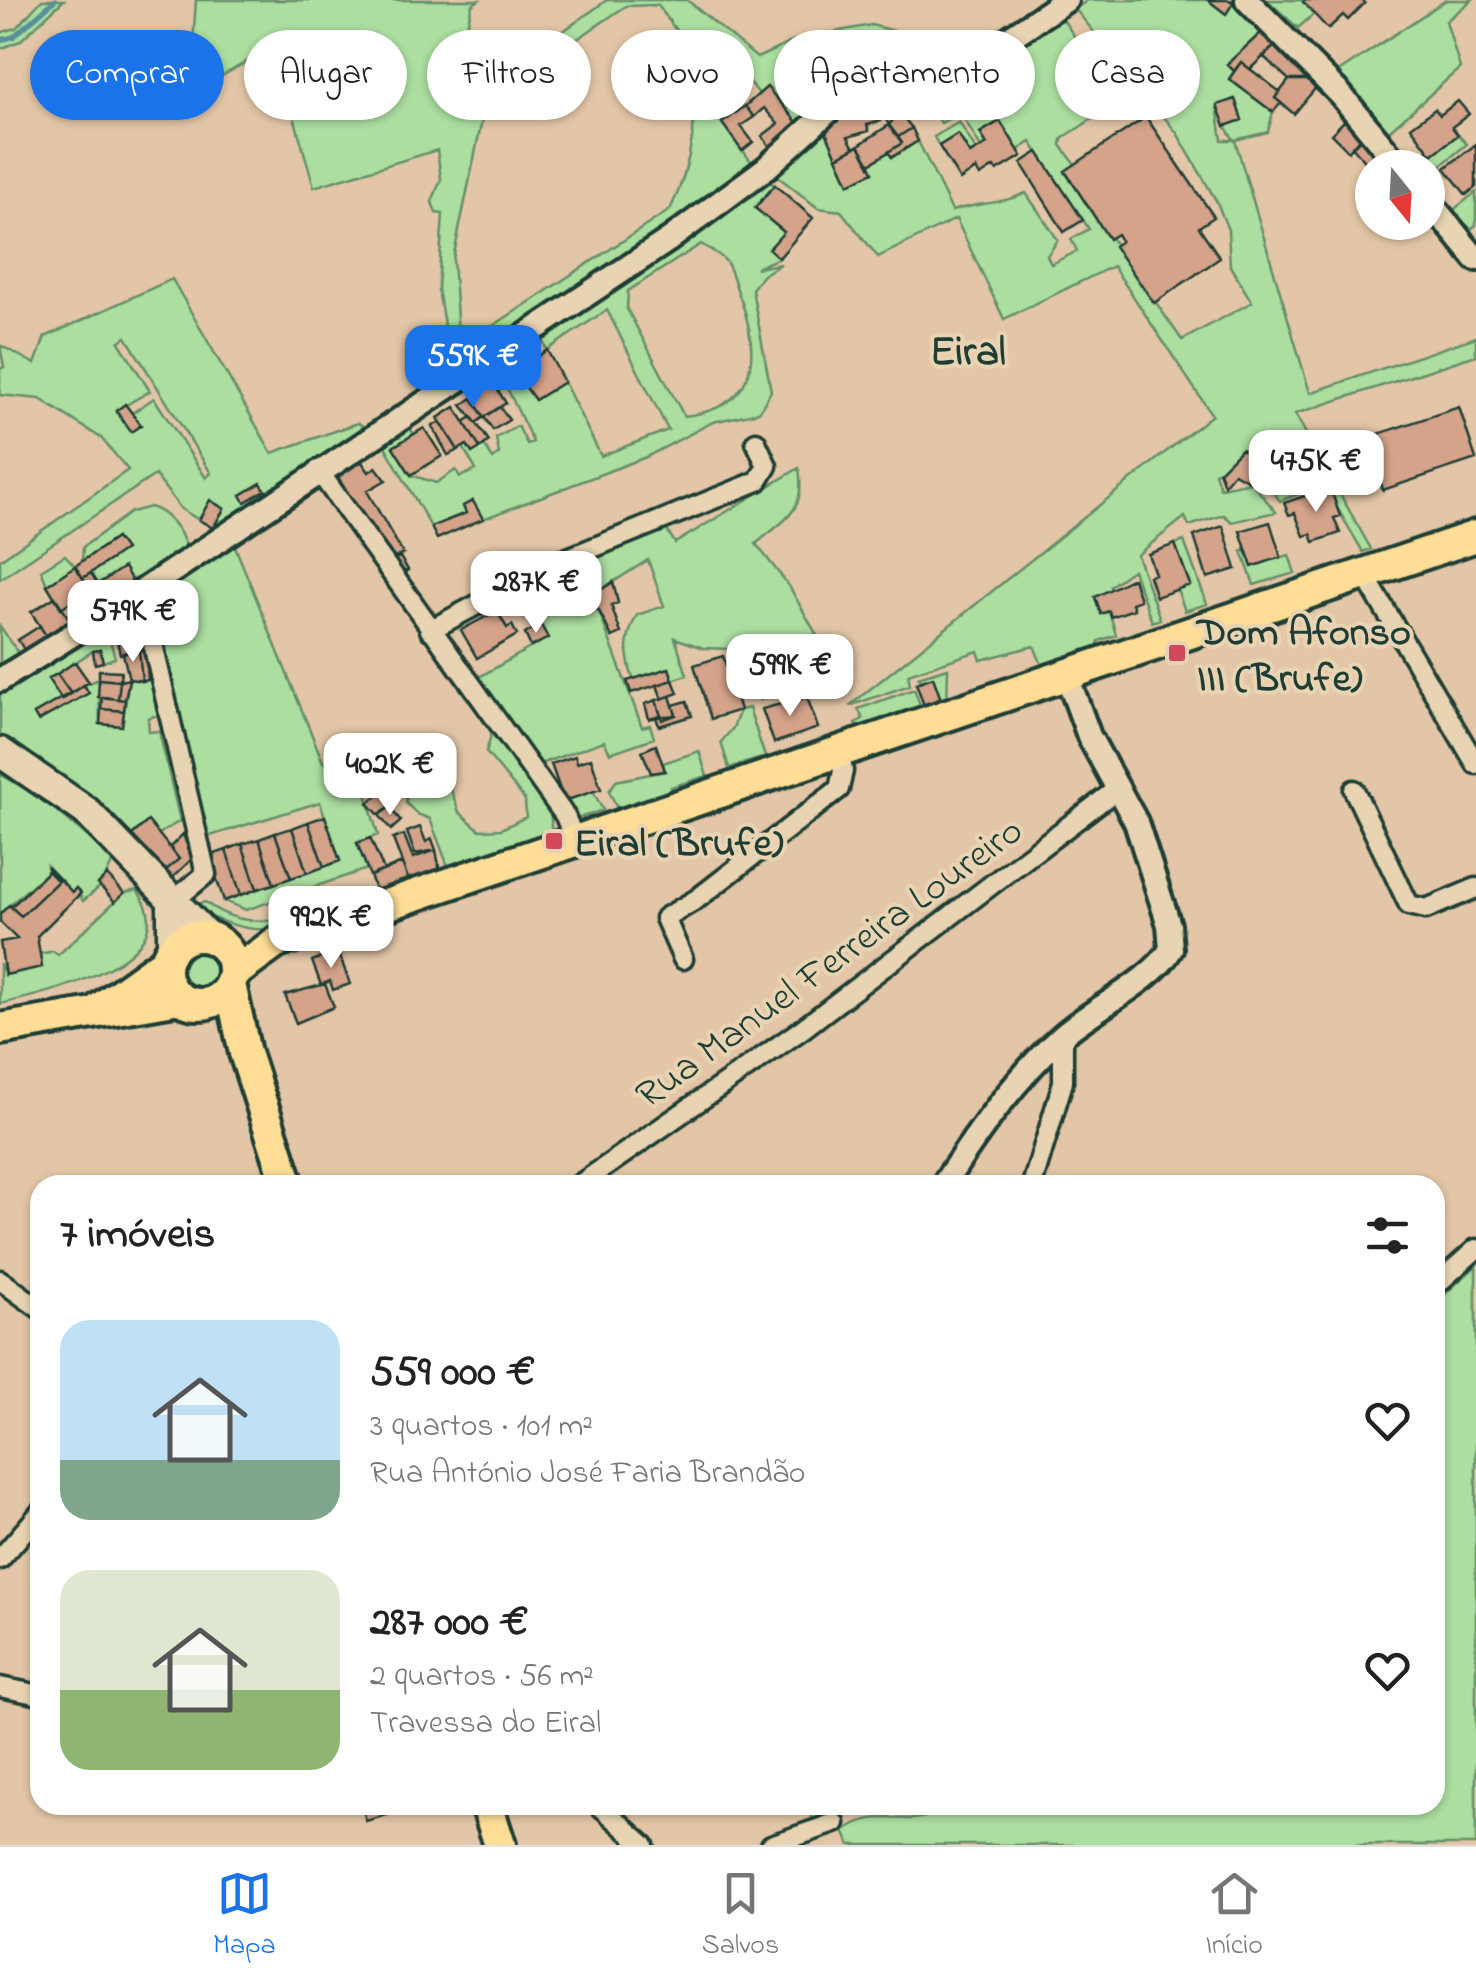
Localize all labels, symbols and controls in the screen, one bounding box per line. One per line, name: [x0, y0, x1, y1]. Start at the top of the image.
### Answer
chip: Comprar: [30, 30, 224, 120]
chip: Alugar: [244, 30, 407, 120]
chip: Filtros: [427, 30, 591, 120]
chip: Novo: [611, 30, 754, 120]
chip: Apartamento: [774, 30, 1035, 120]
chip: Casa: [1055, 30, 1200, 120]
north arrow: [1355, 150, 1445, 240]
map controls: [1355, 150, 1445, 240]
district label: Eiral: [930, 323, 1006, 384]
pin: 559K €: [392, 325, 554, 410]
text: 559K €: [427, 334, 519, 381]
pin: 475K €: [1235, 430, 1397, 515]
text: 475K €: [1271, 439, 1361, 486]
pin: 287K €: [455, 551, 617, 636]
text: 287K €: [493, 560, 579, 607]
pin: 579K €: [52, 580, 214, 665]
text: 579K €: [90, 589, 176, 636]
place label: Dom Afonso III (Brufe): [1195, 605, 1411, 710]
pin: 599K €: [709, 634, 871, 719]
marker: Dom Afonso III (Brufe): [1166, 642, 1188, 664]
text: 599K €: [748, 643, 832, 690]
pin: 402K €: [309, 733, 471, 818]
text: 402K €: [346, 742, 434, 789]
street label: Rua Manuel Ferreira Loureiro: [625, 804, 1037, 1126]
place label: Eiral (Brufe): [574, 816, 784, 875]
marker: Eiral (Brufe): [543, 830, 565, 852]
pin: 992K €: [250, 886, 412, 971]
text: 992K €: [291, 895, 372, 942]
text: 7 imóveis: [60, 1205, 215, 1266]
icon: filters: [1360, 1208, 1415, 1263]
text: 559 000 €: [370, 1343, 535, 1404]
icon: home: [140, 1360, 260, 1480]
icon: heart: [1360, 1393, 1415, 1448]
text: 3 quartos · 101 m²: [370, 1404, 593, 1451]
text: Rua António José Faria Brandão: [370, 1451, 805, 1498]
text: 287 000 €: [370, 1593, 529, 1654]
icon: home: [140, 1610, 260, 1730]
icon: heart: [1360, 1643, 1415, 1698]
text: 2 quartos · 56 m²: [370, 1654, 594, 1701]
text: Travessa do Eiral: [370, 1701, 601, 1748]
tab: Mapa: [213, 1866, 276, 1967]
tab: Salvos: [702, 1866, 779, 1967]
tab: Início: [1205, 1866, 1263, 1967]

